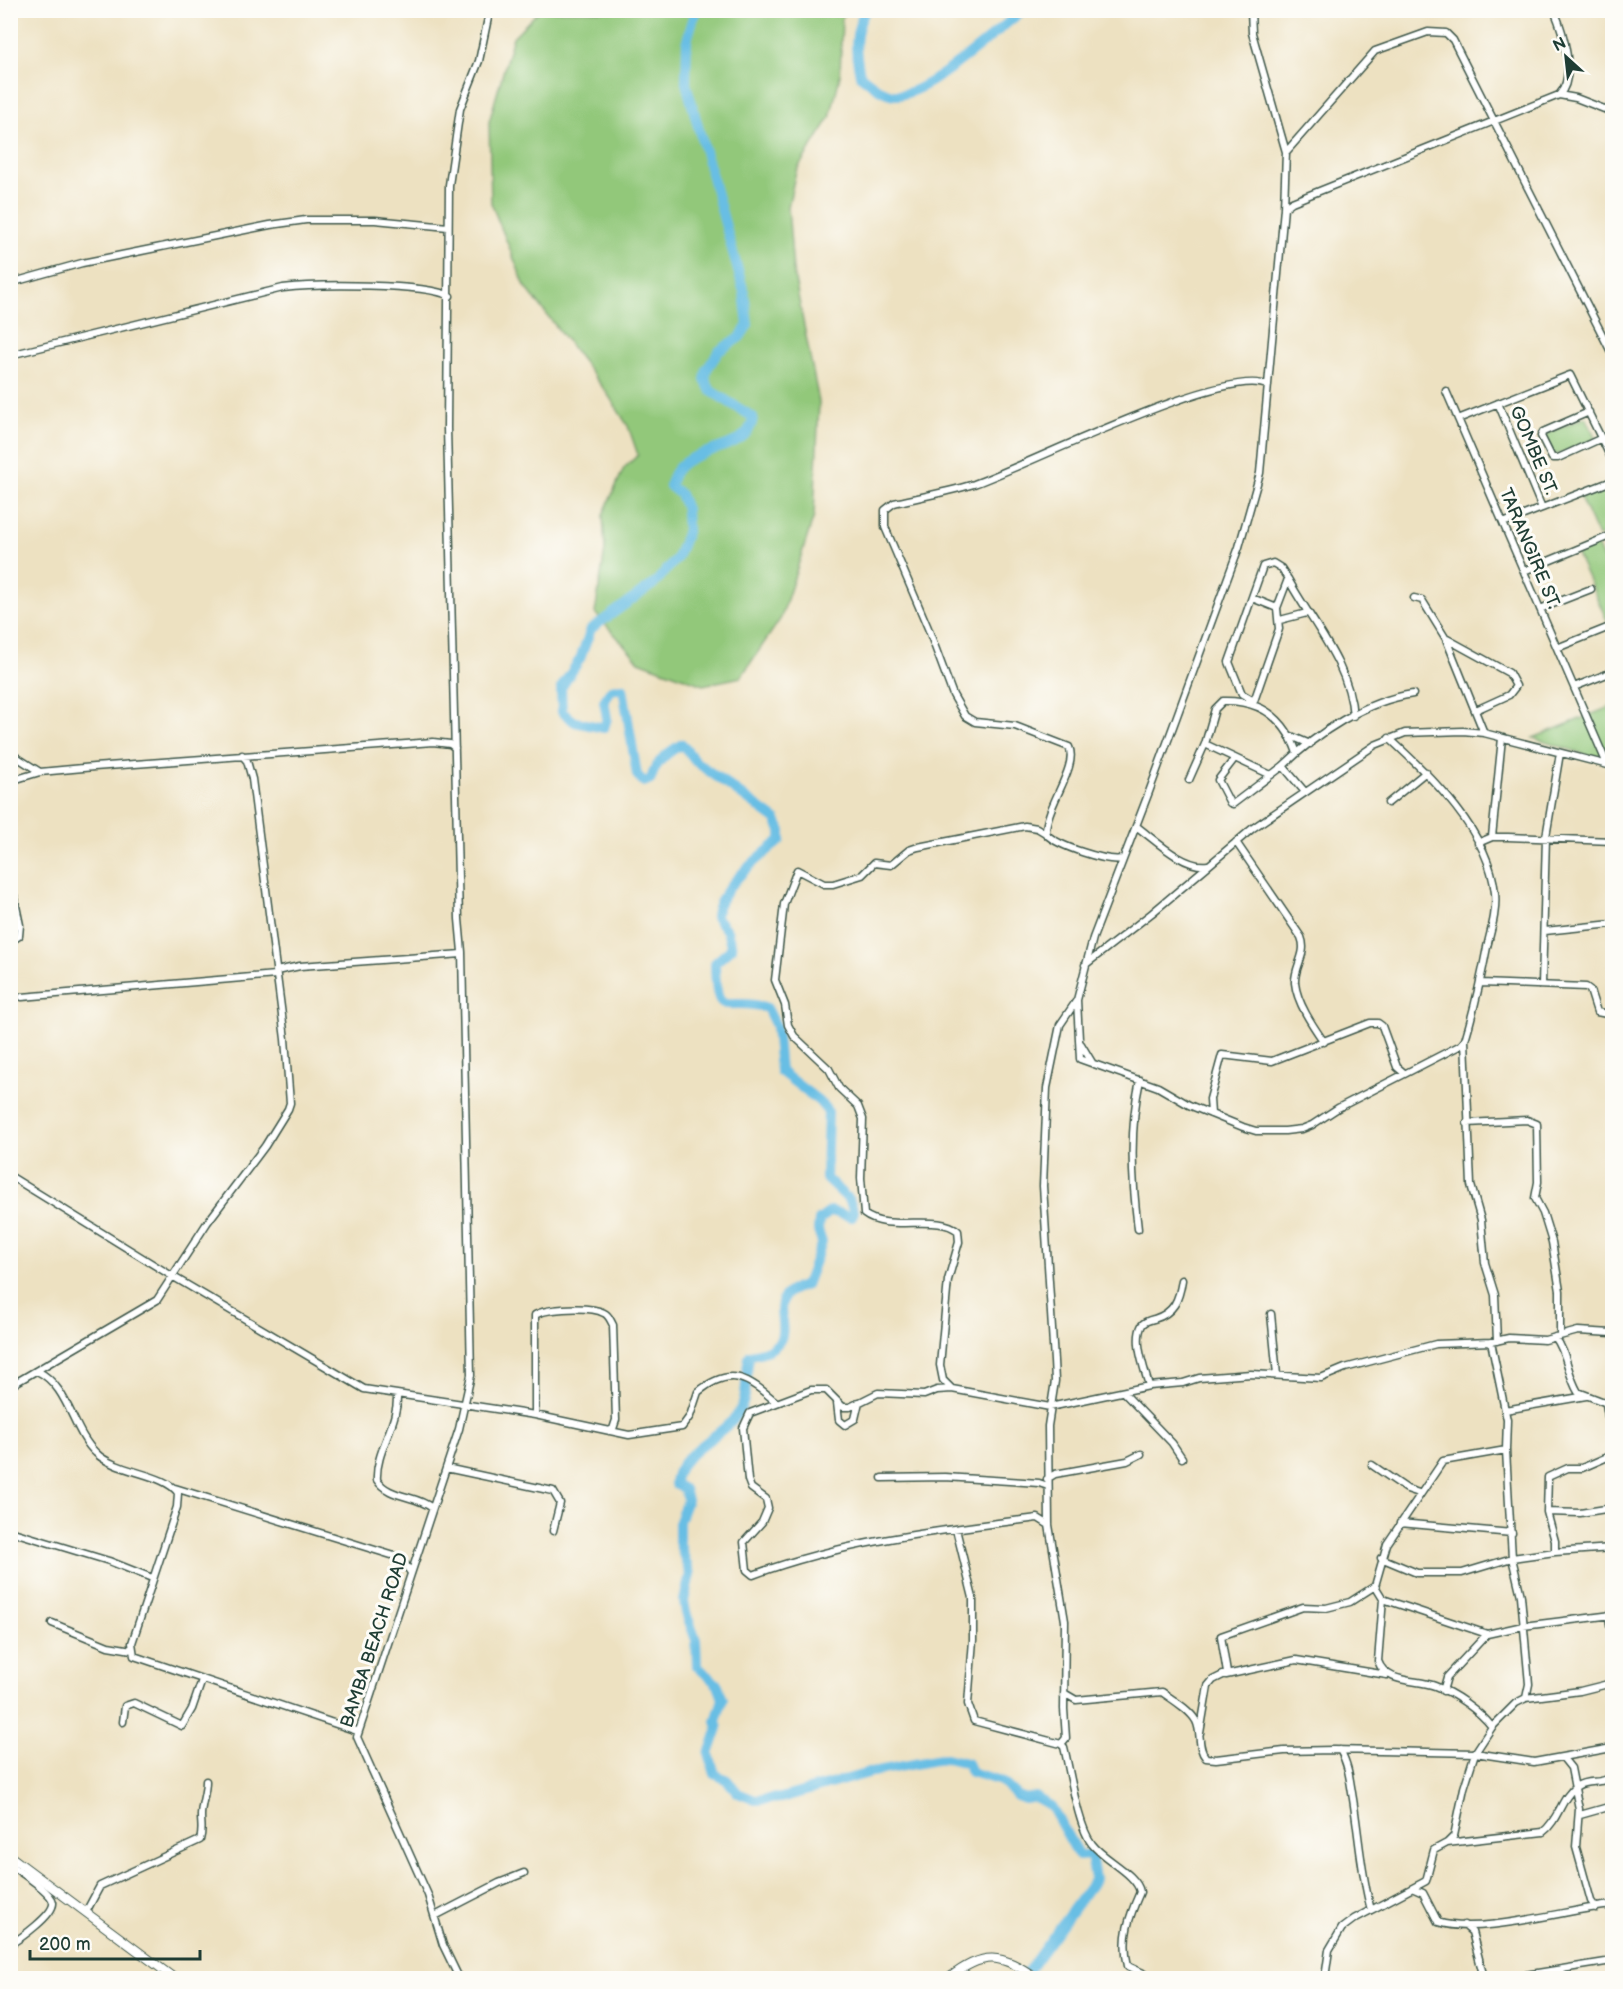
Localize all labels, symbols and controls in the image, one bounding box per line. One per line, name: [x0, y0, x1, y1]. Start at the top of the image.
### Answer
north arrow: [1536, 27, 1596, 87]
text: N: [1550, 34, 1570, 56]
street label: GOMBE ST.: [1505, 403, 1562, 498]
street label: TARANGIRE ST.: [1495, 485, 1564, 611]
street label: BAMBA BEACH ROAD: [336, 1550, 413, 1730]
scale bar: [30, 1923, 200, 1961]
text: 200 m: [39, 1934, 91, 1955]

